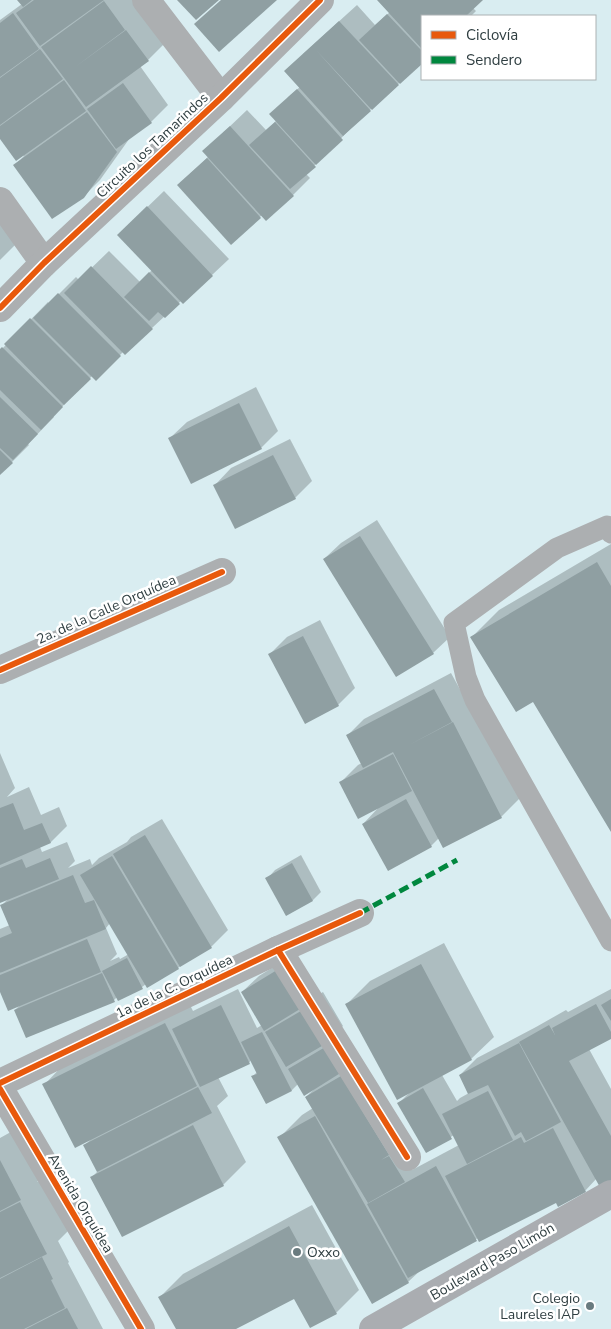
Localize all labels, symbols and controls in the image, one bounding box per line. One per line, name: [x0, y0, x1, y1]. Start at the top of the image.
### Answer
legend: [421, 15, 596, 80]
text: Ciclovía: [466, 25, 518, 45]
text: Sendero: [466, 50, 522, 70]
street label: Circuito los Tamarindos: [92, 88, 213, 202]
street label: 2a. de la Calle Orquídea: [33, 570, 179, 649]
street label: 1a de la C. Orquídea: [112, 950, 236, 1023]
street label: Avenida Orquídea: [43, 1150, 118, 1256]
street label: Boulevard Paso Limón: [427, 1218, 558, 1305]
place label: Oxxo: [307, 1243, 340, 1262]
marker: Oxxo: [291, 1246, 303, 1258]
place label: Colegio Laureles IAP: [500, 1289, 580, 1324]
marker: Colegio Laureles IAP: [584, 1300, 596, 1312]

